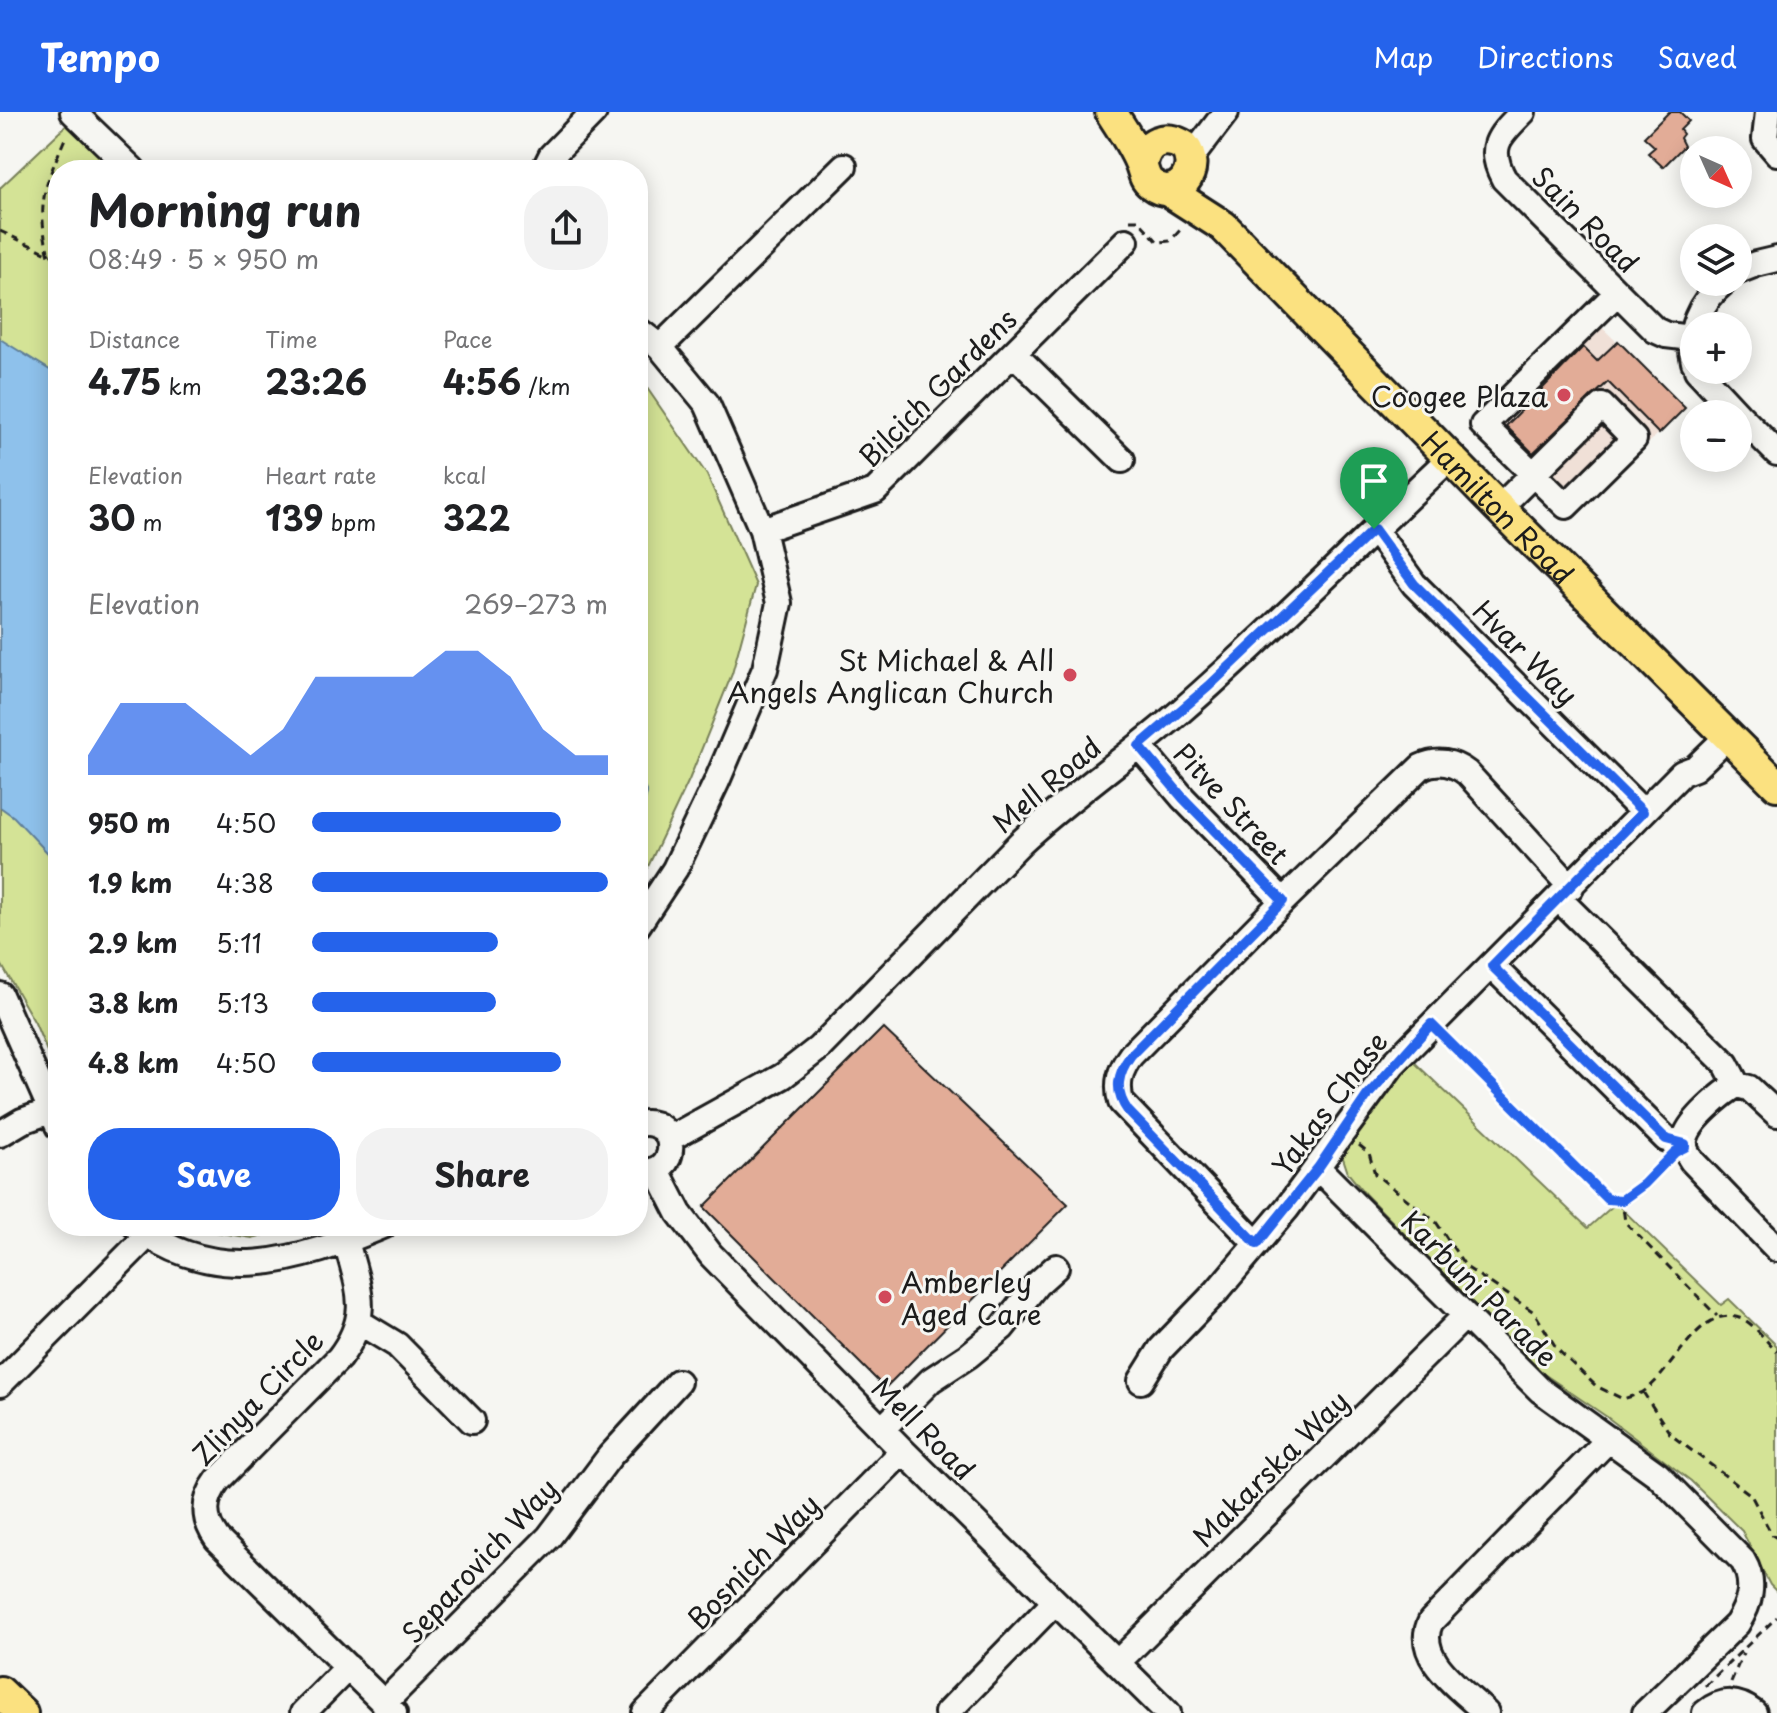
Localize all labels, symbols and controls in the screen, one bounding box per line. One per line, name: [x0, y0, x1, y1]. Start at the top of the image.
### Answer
text: Tempo: [40, 28, 160, 85]
text: Map: [1374, 35, 1433, 78]
text: Directions: [1477, 35, 1614, 78]
text: Saved: [1658, 35, 1737, 78]
north arrow: [1680, 136, 1752, 208]
map controls: [1680, 136, 1752, 472]
street label: Sain Road: [1523, 156, 1649, 282]
text: Morning run: [88, 176, 362, 242]
button: share: [524, 186, 608, 270]
button: layers: [1680, 224, 1752, 296]
text: 08:49 · 5 × 950 m: [88, 239, 319, 278]
street label: Bilcich Gardens: [848, 298, 1026, 476]
button: +: [1680, 312, 1752, 384]
text: Distance: [88, 322, 180, 355]
text: Time: [265, 322, 317, 355]
text: Pace: [443, 322, 492, 355]
text: 4.75: [88, 355, 161, 407]
text: 23:26: [265, 355, 367, 407]
text: 4:56: [443, 355, 521, 407]
text: km: [161, 369, 202, 402]
text: /km: [521, 369, 571, 402]
place label: Coogee Plaza: [1371, 374, 1548, 417]
marker: Coogee Plaza: [1555, 386, 1573, 404]
button: −: [1680, 400, 1752, 472]
street label: Hamilton Road: [1412, 420, 1585, 593]
pin: [1340, 447, 1408, 529]
text: Elevation: [88, 458, 183, 491]
text: Heart rate: [265, 458, 376, 491]
text: kcal: [443, 458, 487, 491]
icon: arrive: [1352, 459, 1396, 503]
text: 30: [88, 491, 135, 543]
text: 139: [265, 491, 324, 543]
text: 322: [443, 491, 511, 543]
text: m: [135, 505, 163, 538]
text: bpm: [324, 505, 376, 538]
text: Elevation: [88, 584, 200, 623]
text: 269–273 m: [464, 584, 608, 623]
street label: Hvar Way: [1463, 589, 1589, 715]
place label: St Michael & All Angels Anglican Church: [727, 638, 1054, 713]
marker: St Michael & All Angels Anglican Church: [1061, 666, 1079, 684]
street label: Mell Road: [982, 725, 1110, 843]
street label: Pitve Street: [1164, 733, 1300, 873]
text: 950 m: [88, 803, 170, 842]
text: 4:50: [216, 803, 276, 842]
text: 1.9 km: [88, 863, 172, 902]
text: 4:38: [216, 863, 274, 902]
text: 2.9 km: [88, 923, 178, 962]
text: 5:11: [216, 923, 262, 962]
text: 3.8 km: [88, 983, 179, 1022]
text: 5:13: [216, 983, 269, 1022]
street label: Yakas Chase: [1261, 1022, 1397, 1184]
text: 4.8 km: [88, 1043, 179, 1082]
text: 4:50: [216, 1043, 276, 1082]
button: Save: [88, 1128, 340, 1220]
button: Share: [356, 1128, 608, 1220]
street label: Karbuni Parade: [1392, 1200, 1568, 1376]
place label: Amberley Aged Care: [901, 1260, 1042, 1335]
marker: Amberley Aged Care: [876, 1288, 894, 1306]
street label: Zlinya Circle: [181, 1320, 333, 1474]
street label: Mell Road: [862, 1366, 986, 1490]
street label: Makarska Way: [1182, 1380, 1358, 1556]
street label: Separovich Way: [391, 1468, 567, 1652]
street label: Bosnich Way: [677, 1483, 829, 1639]

